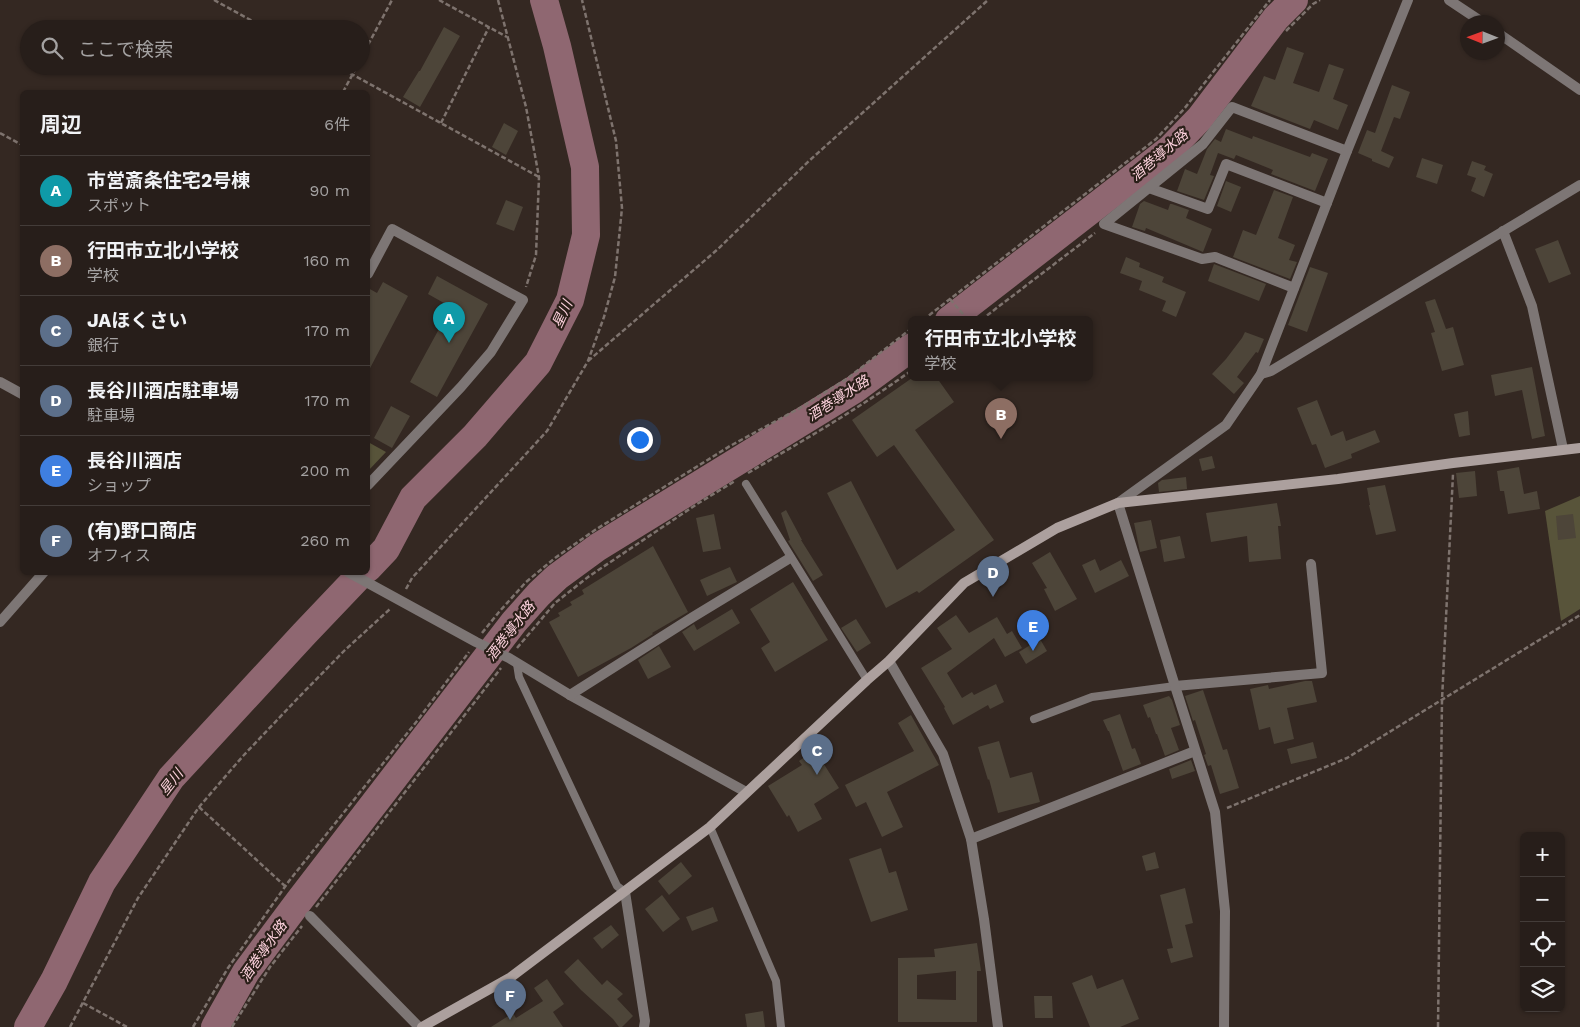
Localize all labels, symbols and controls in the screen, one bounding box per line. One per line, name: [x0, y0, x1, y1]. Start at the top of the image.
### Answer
north arrow: [1460, 15, 1505, 60]
search box: [20, 20, 370, 75]
icon: search: [38, 34, 66, 62]
text: ここで検索: [78, 38, 173, 61]
text: 周辺: [40, 112, 82, 137]
text: 6件: [324, 115, 350, 134]
water label: 酒巻導水路: [1127, 126, 1192, 184]
text: 市営斎条住宅2号棟: [87, 169, 250, 192]
text: A: [51, 181, 61, 200]
text: 90 m: [309, 181, 350, 200]
text: スポット: [87, 196, 151, 215]
text: 行田市立北小学校: [87, 239, 239, 262]
text: B: [51, 251, 61, 270]
text: 160 m: [303, 251, 350, 270]
text: 学校: [87, 266, 119, 285]
water label: 星川: [549, 296, 576, 330]
pin: A: [433, 302, 465, 343]
text: JAほくさい: [87, 309, 187, 332]
popup: [908, 316, 1093, 381]
text: C: [51, 321, 61, 340]
text: 170 m: [304, 321, 350, 340]
text: 行田市立北小学校: [924, 327, 1077, 350]
text: 銀行: [87, 336, 119, 355]
text: 学校: [924, 354, 957, 373]
water label: 酒巻導水路: [804, 372, 873, 424]
text: 長谷川酒店駐車場: [87, 379, 239, 402]
text: D: [50, 391, 62, 410]
text: 170 m: [304, 391, 350, 410]
pin: B: [985, 398, 1017, 439]
text: 駐車場: [87, 406, 135, 425]
your location: [627, 427, 653, 453]
text: 長谷川酒店: [87, 449, 182, 472]
text: E: [51, 461, 61, 480]
text: 200 m: [300, 461, 350, 480]
text: ショップ: [87, 476, 151, 495]
text: (有)野口商店: [87, 519, 197, 542]
text: F: [51, 531, 61, 550]
text: 260 m: [300, 531, 350, 550]
text: オフィス: [87, 546, 151, 565]
pin: D: [977, 556, 1009, 597]
water label: 酒巻導水路: [482, 598, 538, 664]
pin: E: [1017, 610, 1049, 651]
pin: C: [801, 734, 833, 775]
water label: 星川: [156, 764, 187, 798]
map controls: [1520, 832, 1565, 1012]
button: +: [1520, 832, 1565, 877]
button: −: [1520, 877, 1565, 922]
water label: 酒巻導水路: [236, 917, 290, 984]
button: locate: [1520, 922, 1565, 967]
button: layers: [1520, 967, 1565, 1012]
pin: F: [494, 979, 526, 1020]

